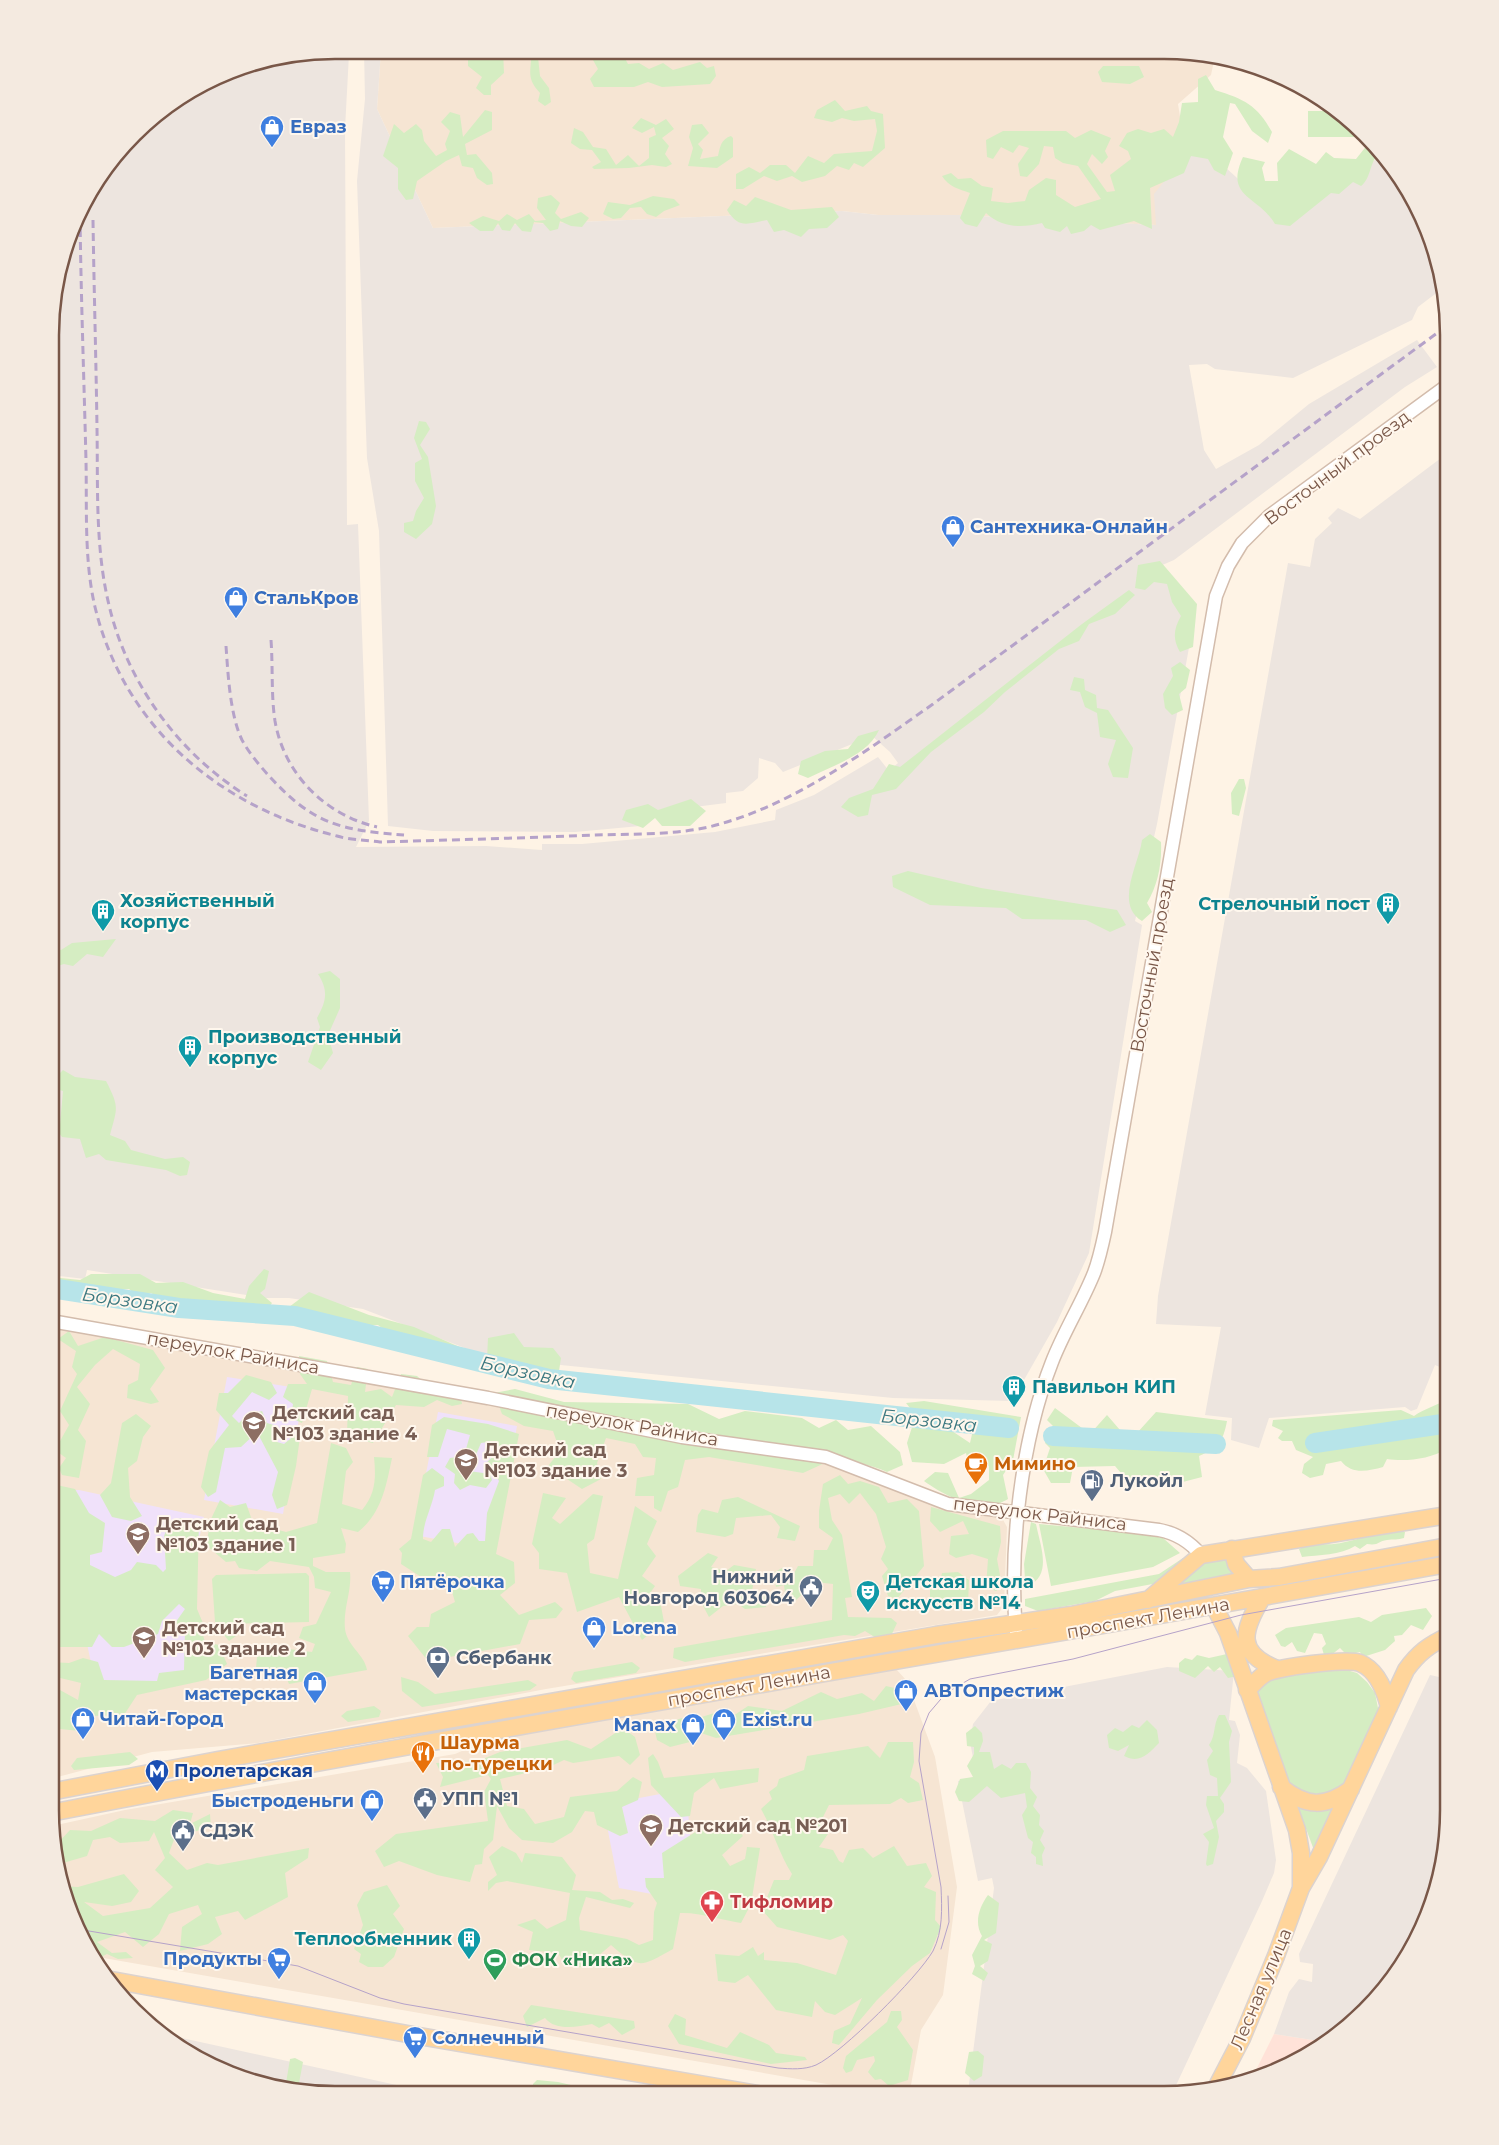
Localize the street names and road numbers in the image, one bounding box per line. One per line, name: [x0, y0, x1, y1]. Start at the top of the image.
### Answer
street label: Восточный проезд: [1260, 406, 1415, 530]
street label: Восточный проезд: [1126, 876, 1178, 1054]
street label: переулок Райниса: [145, 1327, 321, 1379]
street label: переулок Райниса: [544, 1399, 720, 1451]
street label: переулок Райниса: [952, 1492, 1128, 1536]
street label: проспект Ленина: [1065, 1593, 1231, 1643]
street label: проспект Ленина: [666, 1661, 832, 1711]
street label: Лесная улица: [1226, 1925, 1296, 2053]

